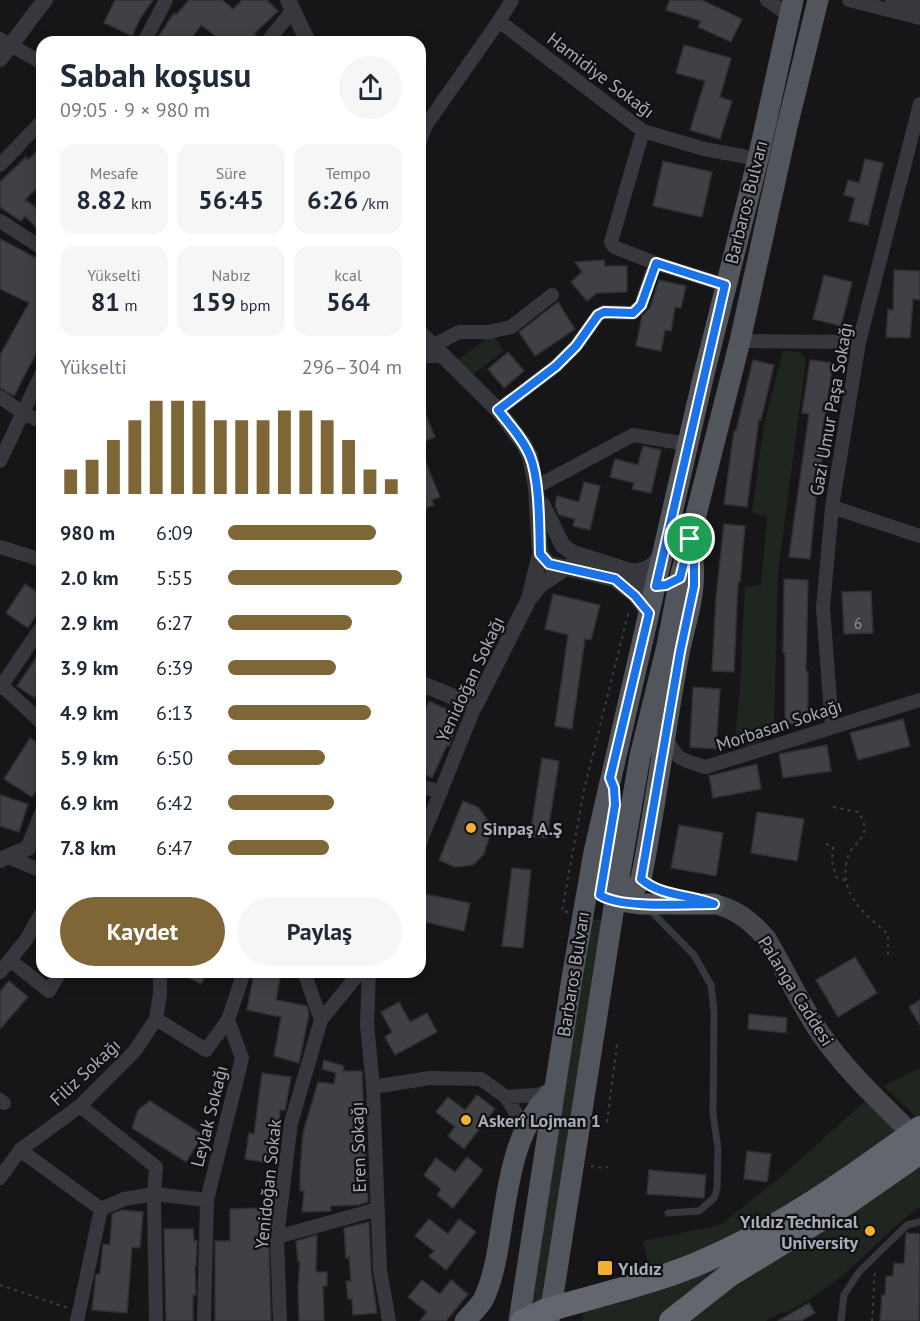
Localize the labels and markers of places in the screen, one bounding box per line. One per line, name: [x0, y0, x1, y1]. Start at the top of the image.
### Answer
pin: [664, 513, 715, 564]
place label: Sinpaş A.Ş: [483, 817, 562, 840]
marker: Sinpaş A.Ş: [464, 821, 478, 835]
place label: Askerî Lojman 1: [478, 1109, 601, 1132]
marker: Askerî Lojman 1: [459, 1113, 473, 1127]
place label: Yıldız Technical University: [739, 1210, 859, 1254]
marker: Yıldız Technical University: [863, 1224, 877, 1238]
place label: Yıldız: [617, 1257, 662, 1280]
marker: Yıldız: [596, 1259, 614, 1277]

